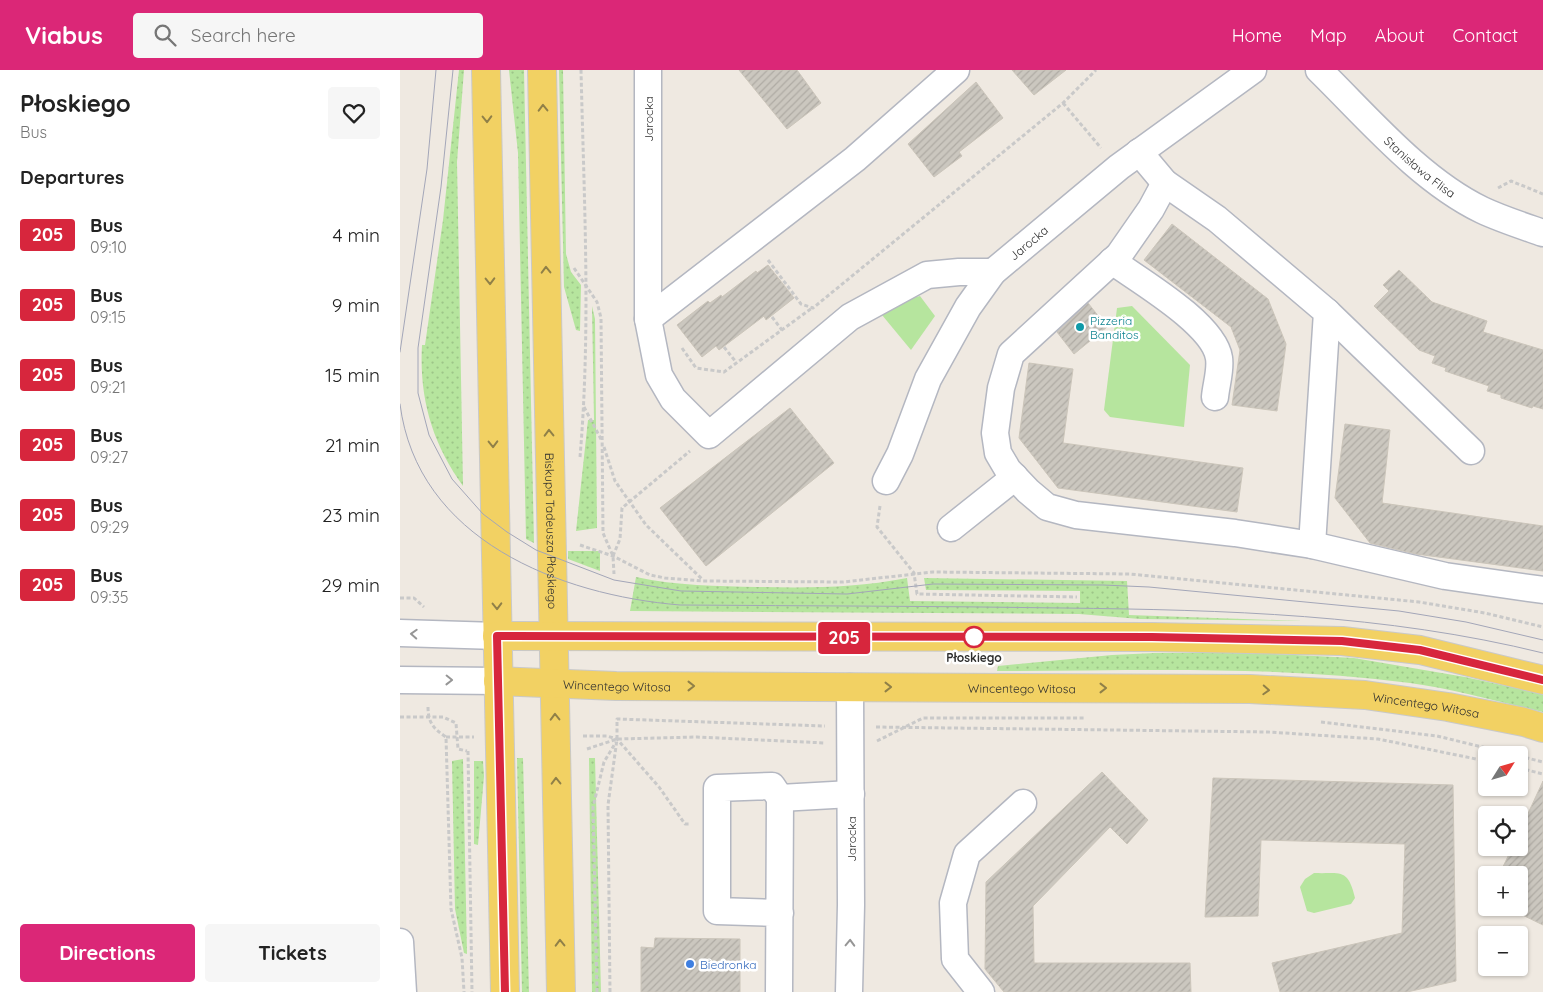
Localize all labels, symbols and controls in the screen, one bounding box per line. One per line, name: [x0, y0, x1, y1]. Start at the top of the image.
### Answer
search box: [133, 13, 483, 58]
text: Viabus: [25, 20, 103, 50]
icon: search: [151, 21, 179, 49]
text: Search here: [191, 23, 296, 47]
text: Home: [1232, 24, 1282, 47]
text: Map: [1310, 24, 1347, 47]
text: About: [1375, 24, 1425, 47]
text: Contact: [1453, 24, 1518, 47]
button: heart: [328, 87, 380, 139]
text: Płoskiego: [20, 88, 131, 118]
street label: Jarocka: [641, 96, 656, 142]
one-way arrow: [538, 104, 548, 112]
one-way arrow: [481, 115, 492, 123]
text: Bus: [20, 122, 47, 142]
street label: Stanisława Flisa: [1381, 133, 1459, 200]
text: Departures: [20, 165, 124, 189]
text: Bus: [90, 213, 123, 237]
street label: Jarocka: [1006, 222, 1051, 263]
text: 205: [32, 223, 63, 246]
text: 4 min: [332, 223, 380, 247]
text: 09:10: [90, 237, 127, 257]
one-way arrow: [541, 266, 551, 274]
one-way arrow: [485, 278, 495, 285]
text: Bus: [90, 283, 123, 307]
text: 205: [32, 293, 63, 316]
text: 9 min: [332, 293, 380, 317]
text: 09:15: [90, 307, 126, 327]
place label: Pizzeria Banditos: [1090, 313, 1139, 342]
marker: Pizzeria Banditos: [1074, 321, 1086, 333]
text: Bus: [90, 353, 123, 377]
text: 205: [32, 363, 63, 386]
text: 15 min: [325, 363, 380, 387]
text: 09:21: [90, 377, 126, 397]
text: Bus: [90, 423, 123, 447]
one-way arrow: [544, 429, 555, 437]
text: 205: [32, 433, 63, 456]
text: 21 min: [325, 433, 380, 457]
one-way arrow: [488, 440, 499, 448]
text: 09:27: [90, 447, 128, 467]
street label: Biskupa Tadeusza Płoskiego: [542, 453, 561, 609]
text: Bus: [90, 493, 123, 517]
text: 205: [32, 503, 63, 526]
text: 23 min: [322, 503, 380, 527]
text: 09:29: [90, 517, 129, 537]
text: Bus: [90, 563, 123, 587]
text: 205: [32, 573, 63, 596]
text: 29 min: [321, 573, 380, 597]
text: 09:35: [90, 587, 129, 607]
one-way arrow: [491, 602, 502, 610]
line badge: 205: [815, 622, 873, 654]
text: 205: [828, 626, 860, 649]
marker: Płoskiego: [963, 626, 985, 648]
one-way arrow: [409, 628, 417, 639]
place label: Płoskiego: [946, 650, 1002, 665]
one-way arrow: [445, 675, 453, 686]
street label: Wincentego Witosa: [563, 676, 671, 694]
street label: Wincentego Witosa: [968, 680, 1076, 696]
one-way arrow: [688, 681, 695, 691]
one-way arrow: [885, 682, 893, 692]
one-way arrow: [1100, 683, 1108, 693]
one-way arrow: [1262, 685, 1270, 696]
street label: Wincentego Witosa: [1372, 689, 1481, 721]
one-way arrow: [550, 713, 560, 720]
north arrow: [1478, 746, 1528, 796]
map controls: [1478, 746, 1528, 976]
one-way arrow: [551, 777, 562, 785]
button: locate: [1478, 806, 1528, 856]
street label: Jarocka: [844, 816, 859, 862]
button: +: [1478, 866, 1528, 916]
button: Directions: [20, 924, 195, 982]
button: Tickets: [205, 924, 380, 982]
button: −: [1478, 926, 1528, 976]
one-way arrow: [555, 939, 565, 947]
one-way arrow: [845, 939, 856, 947]
place label: Biedronka: [700, 957, 757, 972]
marker: Biedronka: [684, 958, 696, 970]

